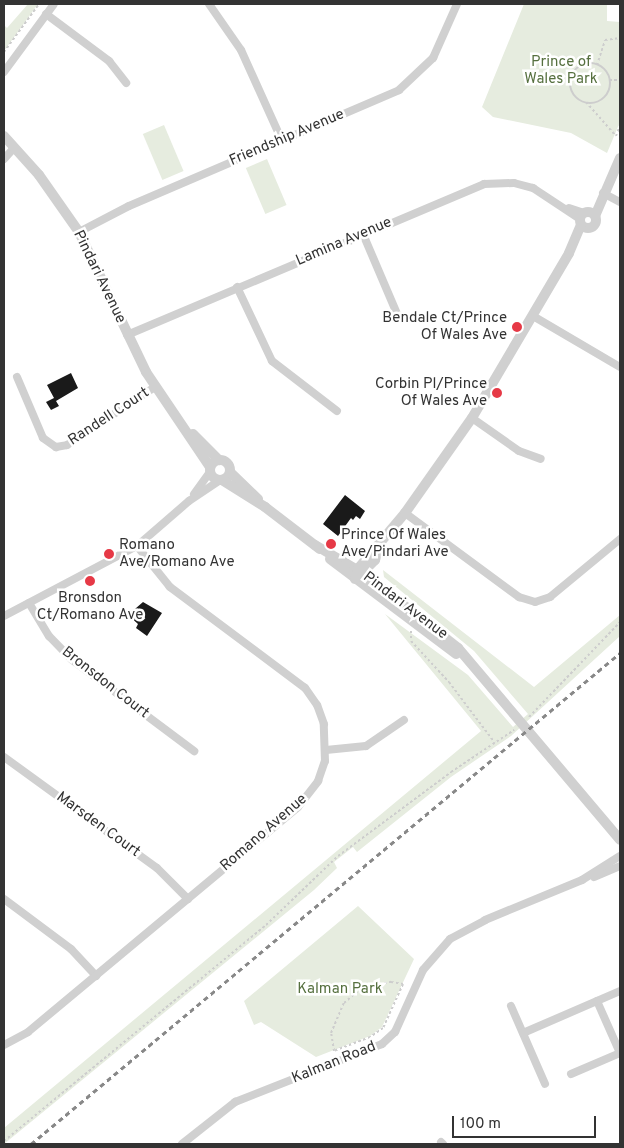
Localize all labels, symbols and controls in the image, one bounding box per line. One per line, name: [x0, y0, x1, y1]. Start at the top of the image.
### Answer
park label: Prince of Wales Park: [524, 53, 598, 88]
street label: Friendship Avenue: [227, 106, 347, 170]
street label: Lamina Avenue: [293, 214, 395, 270]
street label: Pindari Avenue: [69, 227, 129, 327]
place label: Bendale Ct/Prince Of Wales Ave: [382, 309, 507, 344]
marker: Bendale Ct/Prince Of Wales Ave: [511, 321, 523, 333]
place label: Corbin Pl/Prince Of Wales Ave: [375, 375, 487, 410]
street label: Randell Court: [65, 384, 153, 450]
marker: Corbin Pl/Prince Of Wales Ave: [491, 387, 503, 399]
place label: Prince Of Wales Ave/Pindari Ave: [341, 526, 449, 561]
place label: Romano Ave/Romano Ave: [119, 536, 235, 571]
marker: Prince Of Wales Ave/Pindari Ave: [325, 538, 337, 550]
marker: Romano Ave/Romano Ave: [103, 548, 115, 560]
street label: Pindari Avenue: [359, 568, 451, 644]
marker: Bronsdon Ct/Romano Ave: [84, 575, 96, 587]
place label: Bronsdon Ct/Romano Ave: [36, 589, 144, 624]
street label: Bronsdon Court: [58, 643, 152, 723]
street label: Marsden Court: [53, 789, 143, 861]
street label: Romano Avenue: [217, 790, 311, 876]
park label: Kalman Park: [297, 981, 383, 999]
street label: Kalman Road: [289, 1038, 379, 1088]
scale bar: [454, 1106, 598, 1138]
text: 100 m: [460, 1115, 501, 1134]

